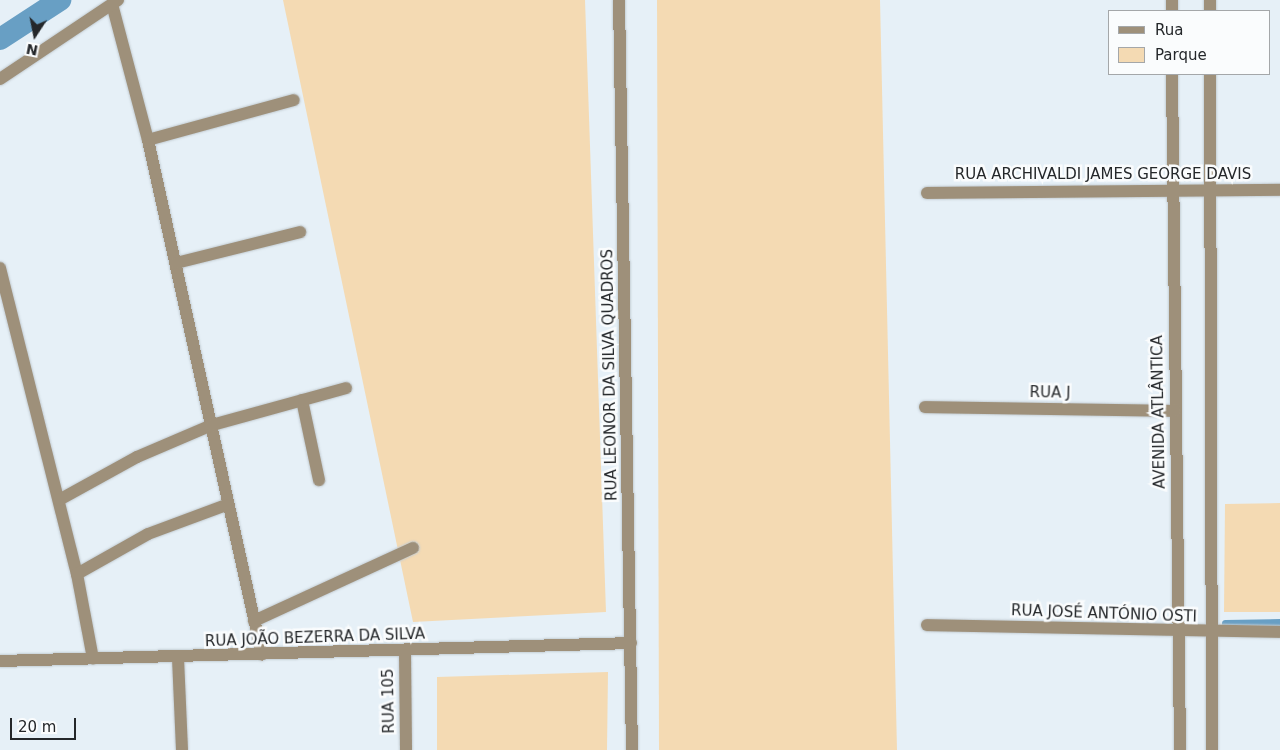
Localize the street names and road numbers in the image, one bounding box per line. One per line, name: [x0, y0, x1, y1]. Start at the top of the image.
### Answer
street label: RUA ARCHIVALDI JAMES GEORGE DAVIS: [955, 166, 1251, 184]
street label: RUA LEONOR DA SILVA QUADROS: [599, 249, 621, 501]
street label: AVENIDA ATLÂNTICA: [1149, 335, 1169, 489]
street label: RUA J: [1029, 384, 1071, 402]
street label: RUA JOSÉ ANTÓNIO OSTI: [1011, 602, 1197, 626]
street label: RUA JOÃO BEZERRA DA SILVA: [205, 625, 425, 651]
street label: RUA 105: [379, 668, 399, 734]

